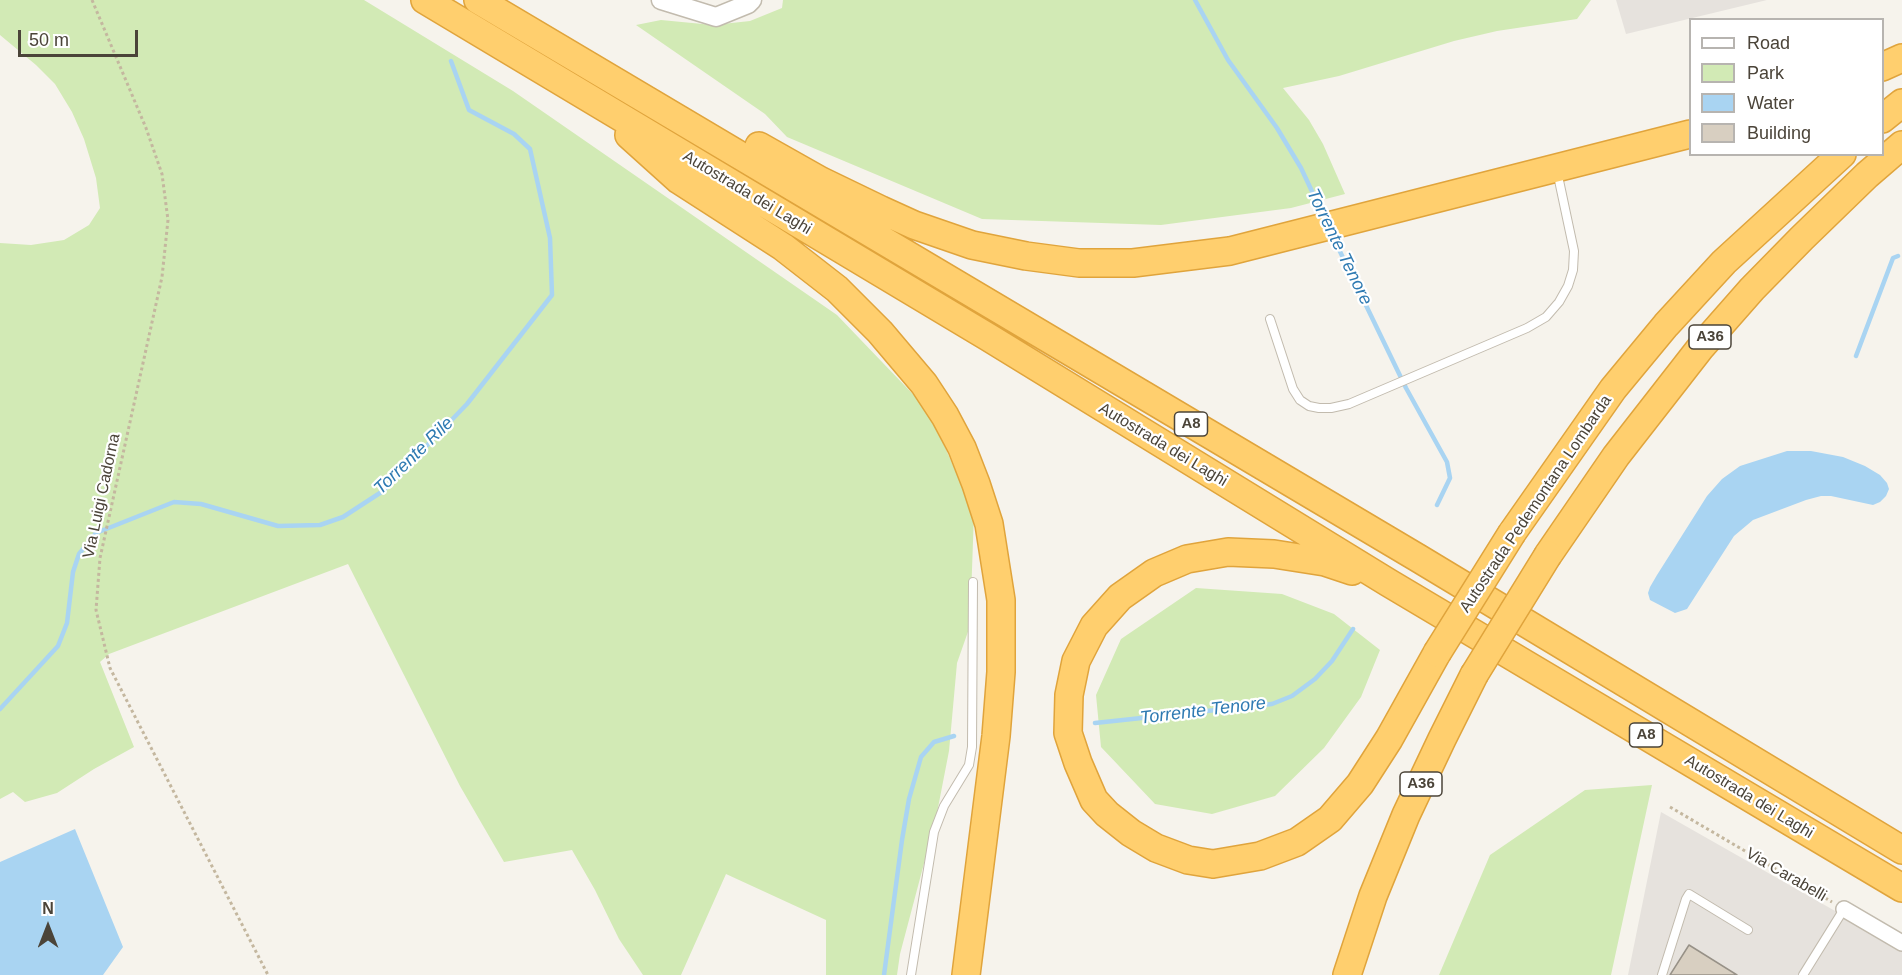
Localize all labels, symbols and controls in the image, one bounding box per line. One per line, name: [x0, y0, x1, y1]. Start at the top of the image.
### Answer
scale bar: [21, 18, 141, 56]
legend: [1689, 18, 1884, 156]
text: 50 m: [29, 30, 69, 50]
text: Road: [1747, 33, 1790, 53]
text: Park: [1747, 63, 1784, 83]
text: Water: [1747, 93, 1794, 113]
text: Building: [1747, 123, 1811, 143]
street label: Autostrada dei Laghi: [679, 147, 815, 239]
water label: Torrente Tenore: [1302, 185, 1376, 309]
road number: A36: [1689, 325, 1731, 349]
street label: Autostrada Pedemontana Lombarda: [1456, 392, 1616, 616]
street label: Autostrada dei Laghi: [1095, 399, 1231, 491]
road number: A8: [1174, 412, 1208, 436]
water label: Torrente Rile: [370, 413, 458, 499]
street label: Via Luigi Cadorna: [79, 432, 125, 560]
water label: Torrente Tenore: [1139, 693, 1267, 729]
road number: A8: [1630, 723, 1662, 747]
street label: Autostrada dei Laghi: [1681, 751, 1817, 843]
road number: A36: [1400, 772, 1442, 796]
street label: Via Carabelli: [1742, 844, 1830, 906]
north arrow: [18, 897, 78, 957]
text: N: [42, 900, 54, 917]

